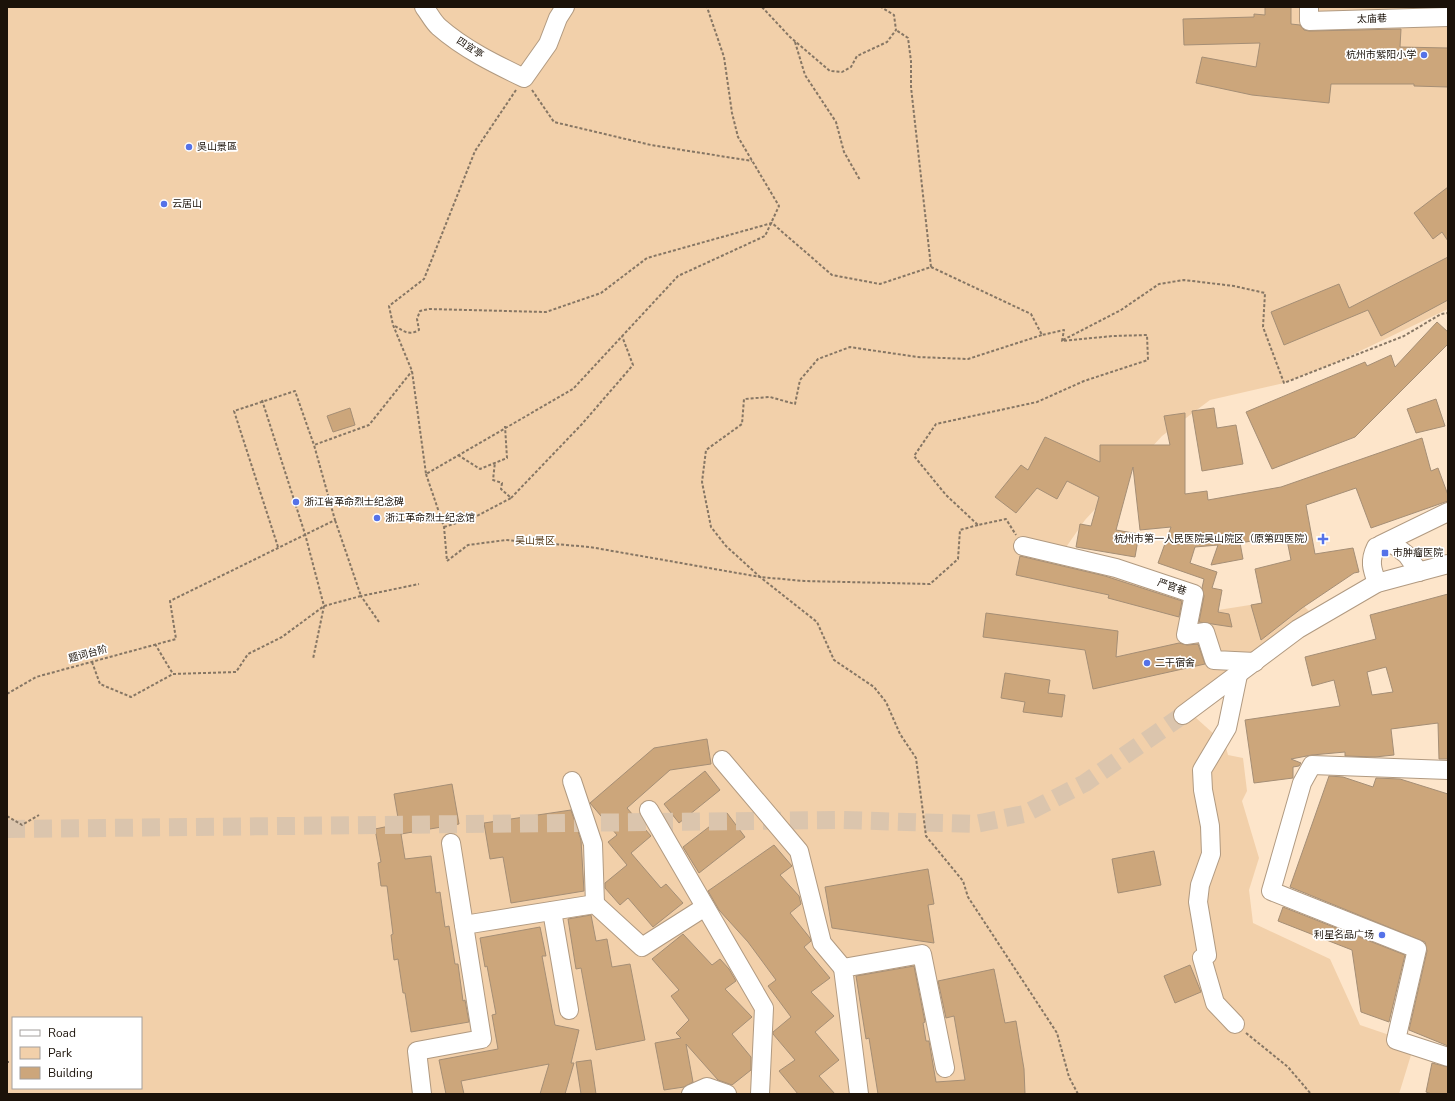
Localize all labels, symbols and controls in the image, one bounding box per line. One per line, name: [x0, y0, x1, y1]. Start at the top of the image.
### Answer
street label: 太庙巷: [1357, 11, 1387, 27]
street label: 四宜亭: [454, 34, 486, 62]
place label: 杭州市紫阳小学: [1346, 48, 1416, 62]
marker: 杭州市紫阳小学: [1419, 50, 1429, 60]
place label: 吳山景區: [197, 140, 237, 154]
marker: 吳山景區: [184, 142, 194, 152]
place label: 云居山: [172, 197, 202, 211]
marker: 云居山: [159, 199, 169, 209]
place label: 浙江省革命烈士纪念碑: [304, 495, 404, 509]
marker: 浙江省革命烈士纪念碑: [291, 497, 301, 507]
place label: 浙江革命烈士纪念馆: [385, 511, 475, 525]
marker: 浙江革命烈士纪念馆: [372, 513, 382, 523]
place label: 杭州市第一人民医院吴山院区（原第四医院）: [1114, 532, 1314, 546]
marker: 杭州市第一人民医院吴山院区（原第四医院）: [1317, 533, 1329, 545]
park label: 吴山景区: [515, 534, 555, 548]
place label: 市肿瘤医院: [1393, 546, 1443, 560]
marker: 市肿瘤医院: [1380, 548, 1390, 558]
street label: 严官巷: [1156, 575, 1188, 599]
street label: 题词台阶: [67, 642, 109, 666]
place label: 二干宿舍: [1155, 656, 1195, 670]
marker: 二干宿舍: [1142, 658, 1152, 668]
place label: 利星名品广场: [1314, 928, 1374, 942]
marker: 利星名品广场: [1377, 930, 1387, 940]
legend: [12, 1017, 142, 1089]
text: Road: [48, 1025, 76, 1041]
text: Park: [48, 1045, 73, 1061]
text: Building: [48, 1065, 93, 1081]

